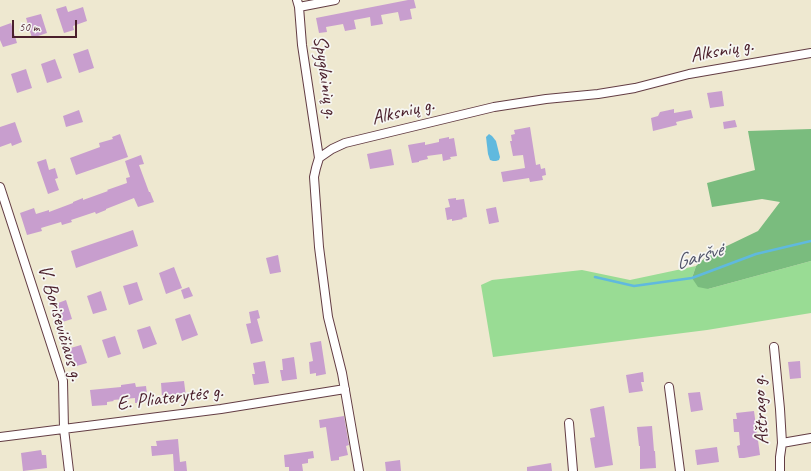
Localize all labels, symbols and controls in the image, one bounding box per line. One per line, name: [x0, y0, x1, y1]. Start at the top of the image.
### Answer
scale bar: [14, 12, 79, 38]
text: 50 m: [19, 19, 39, 35]
street label: Spyglainių g.: [307, 34, 343, 120]
street label: Alksnių g.: [689, 34, 755, 68]
street label: Alksnių g.: [369, 93, 437, 131]
water label: Garšvė: [672, 238, 726, 276]
street label: V. Borisevičiaus g.: [32, 262, 88, 384]
street label: Aštrago g.: [747, 375, 775, 445]
street label: E. Pliaterytės g.: [115, 380, 225, 416]

